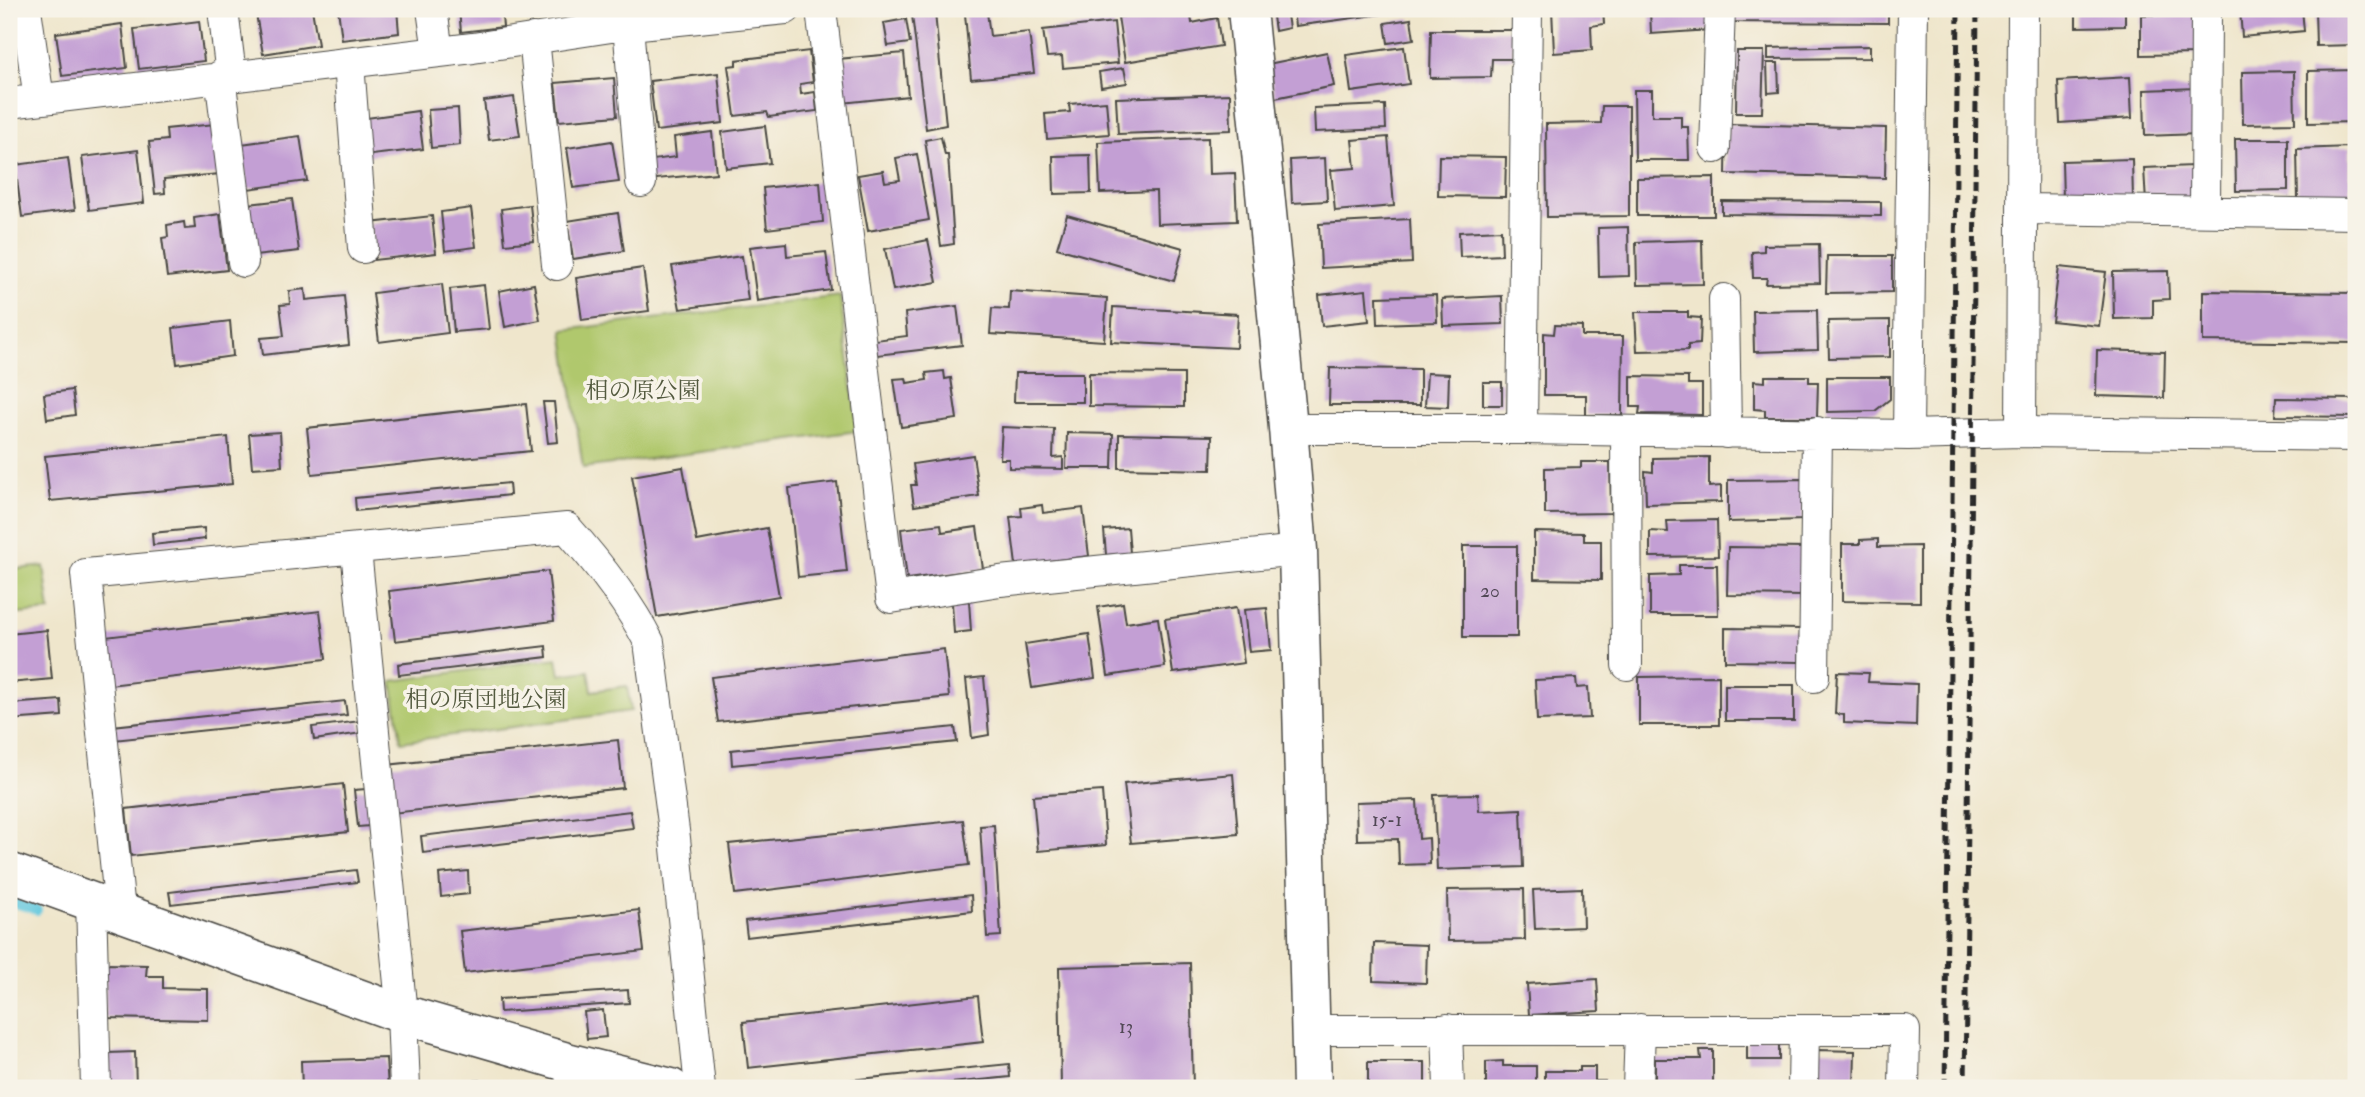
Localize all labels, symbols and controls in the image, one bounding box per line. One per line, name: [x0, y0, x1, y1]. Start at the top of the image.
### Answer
park label: 相の原公園: [586, 376, 701, 405]
house number: 20: [1480, 579, 1500, 603]
park label: 相の原団地公園: [406, 685, 567, 714]
house number: 15-1: [1372, 808, 1402, 832]
house number: 13: [1119, 1015, 1133, 1039]

